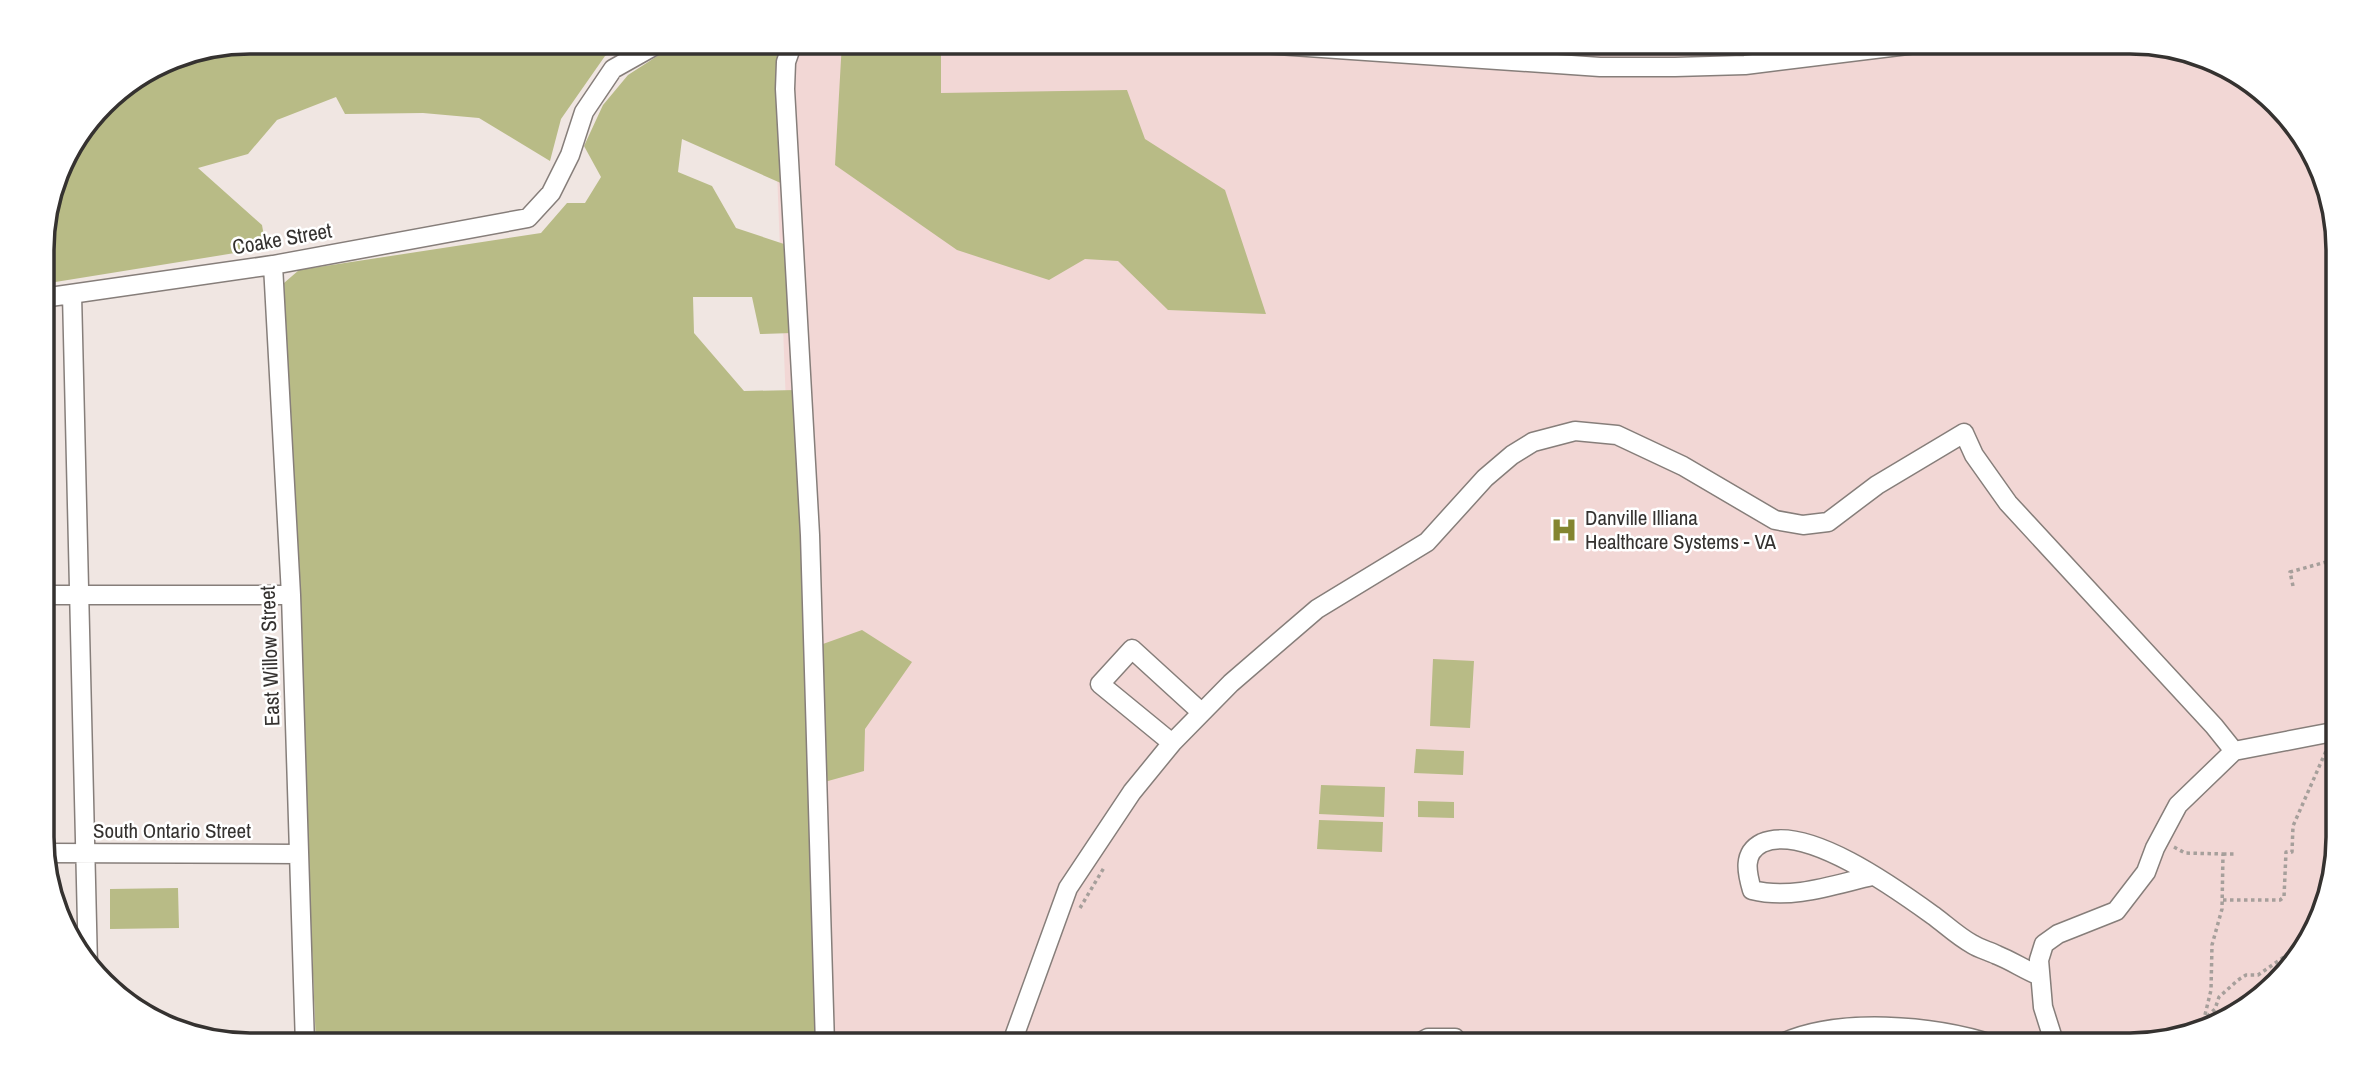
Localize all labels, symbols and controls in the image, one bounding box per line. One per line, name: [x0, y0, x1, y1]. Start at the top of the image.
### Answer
street label: Coake Street: [230, 215, 334, 262]
place label: Danville Illiana Healthcare Systems - VA: [1585, 503, 1777, 556]
hospital icon: Danville Illiana Healthcare Systems - VA: [1549, 515, 1579, 545]
street label: East Willow Street: [253, 585, 286, 727]
street label: South Ontario Street: [93, 816, 251, 845]

